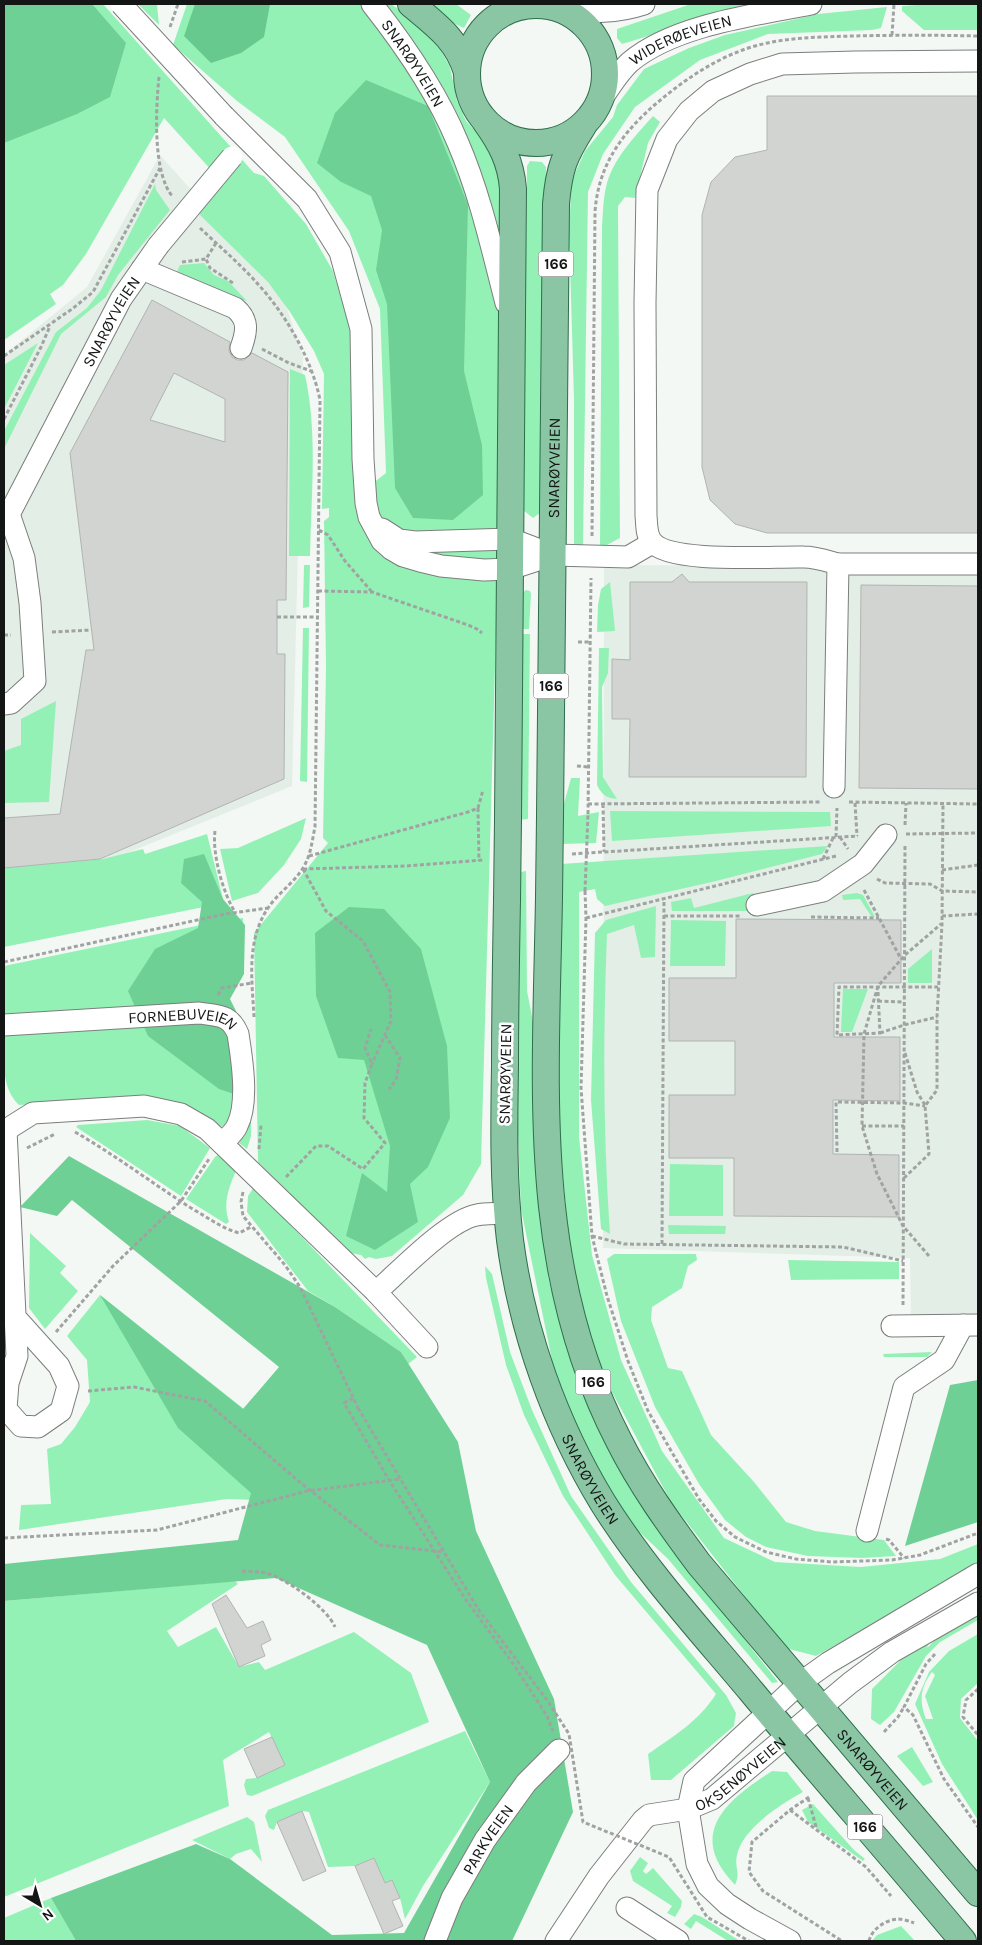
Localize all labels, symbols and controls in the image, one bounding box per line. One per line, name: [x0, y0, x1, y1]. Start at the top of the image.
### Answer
street label: WIDERØEVEIEN: [625, 10, 734, 69]
street label: SNARØYVEIEN: [378, 15, 449, 110]
road number: 166: [538, 252, 574, 276]
street label: SNARØYVEIEN: [78, 272, 144, 370]
street label: SNARØYVEIEN: [543, 417, 563, 519]
road number: 166: [534, 674, 568, 698]
street label: FORNEBUVEIEN: [128, 1003, 242, 1034]
street label: SNARØYVEIEN: [495, 1023, 515, 1125]
road number: 166: [576, 1370, 610, 1394]
street label: SNARØYVEIEN: [558, 1430, 624, 1528]
street label: SNARØYVEIEN: [833, 1725, 913, 1814]
street label: OKSENØYVEIEN: [692, 1732, 789, 1815]
street label: PARKVEIEN: [458, 1801, 517, 1877]
road number: 166: [848, 1814, 882, 1840]
north arrow: [15, 1880, 65, 1930]
text: N: [39, 1905, 57, 1925]

